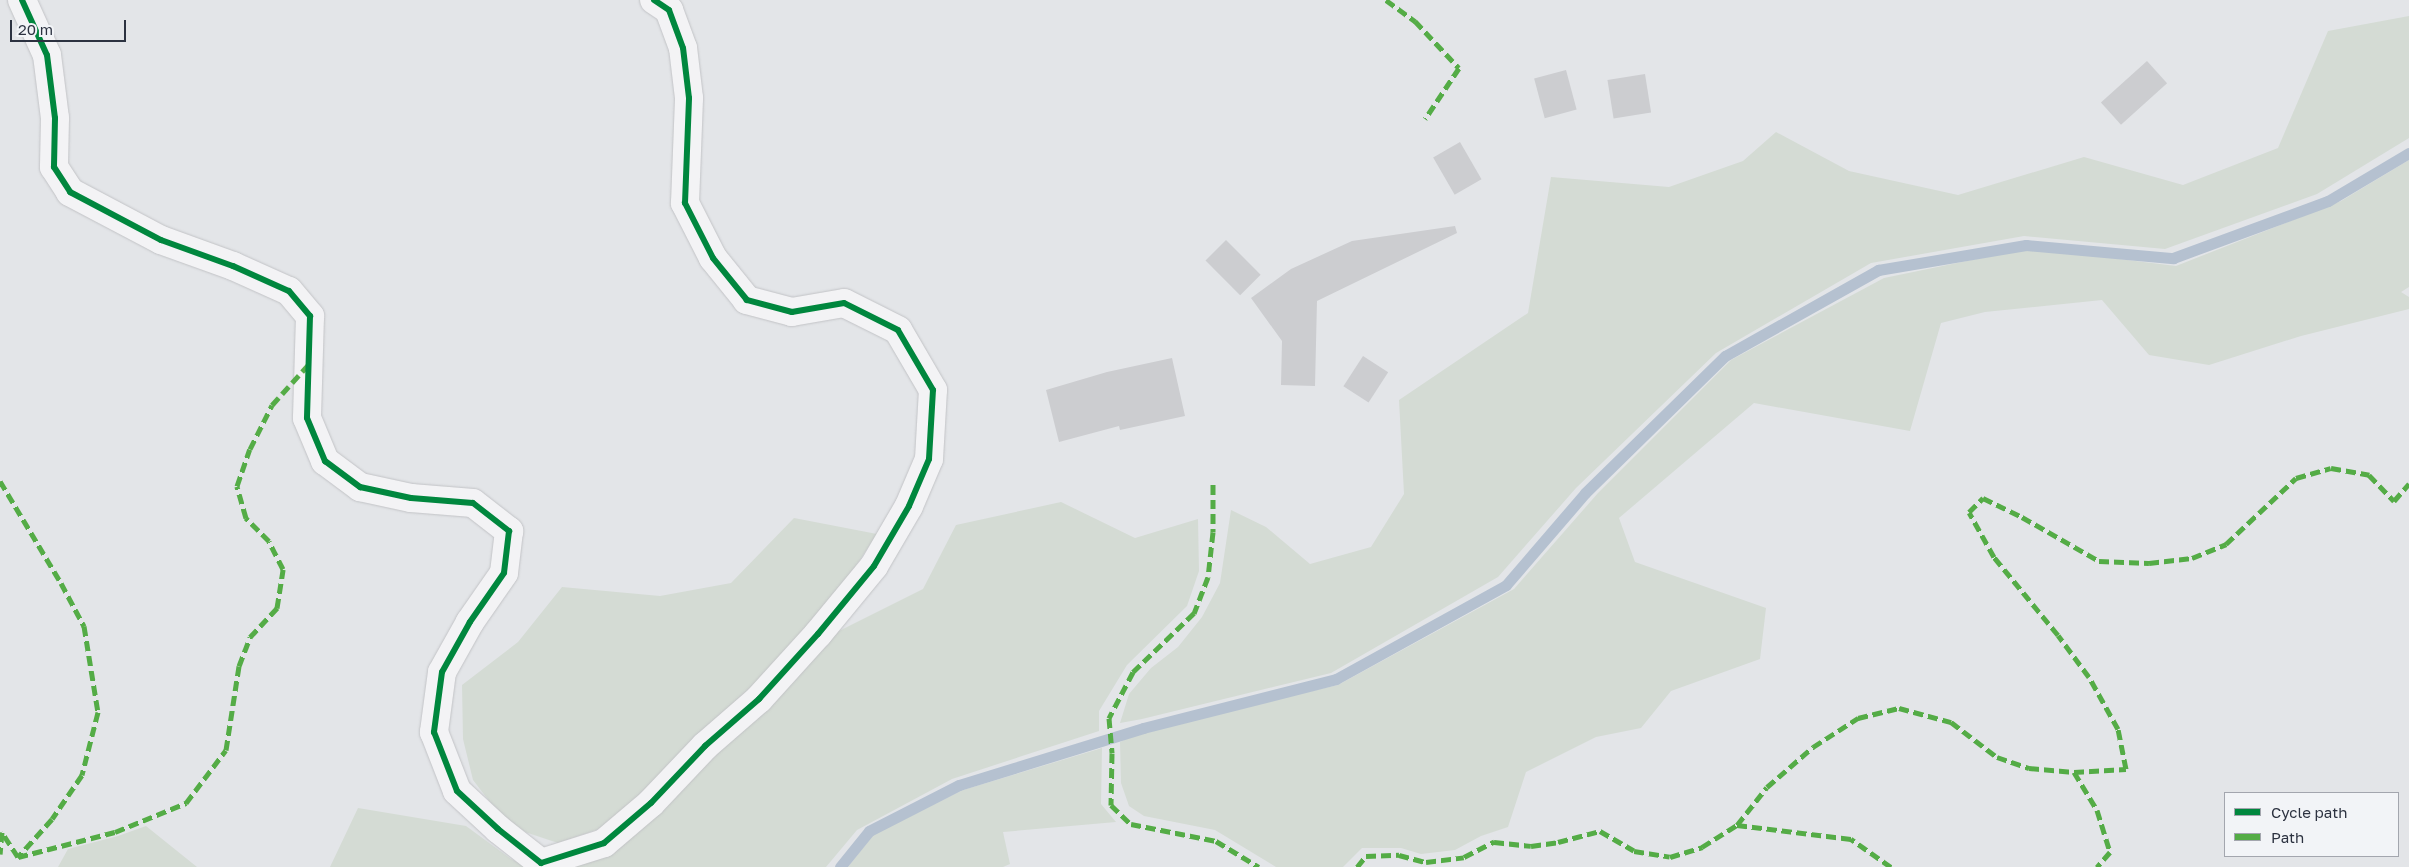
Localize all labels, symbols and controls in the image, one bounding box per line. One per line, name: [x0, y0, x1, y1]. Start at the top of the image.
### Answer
scale bar: [12, 10, 129, 42]
text: 20 m: [18, 20, 53, 38]
legend: [2224, 792, 2399, 857]
text: Cycle path: [2271, 803, 2347, 821]
text: Path: [2271, 828, 2304, 846]

